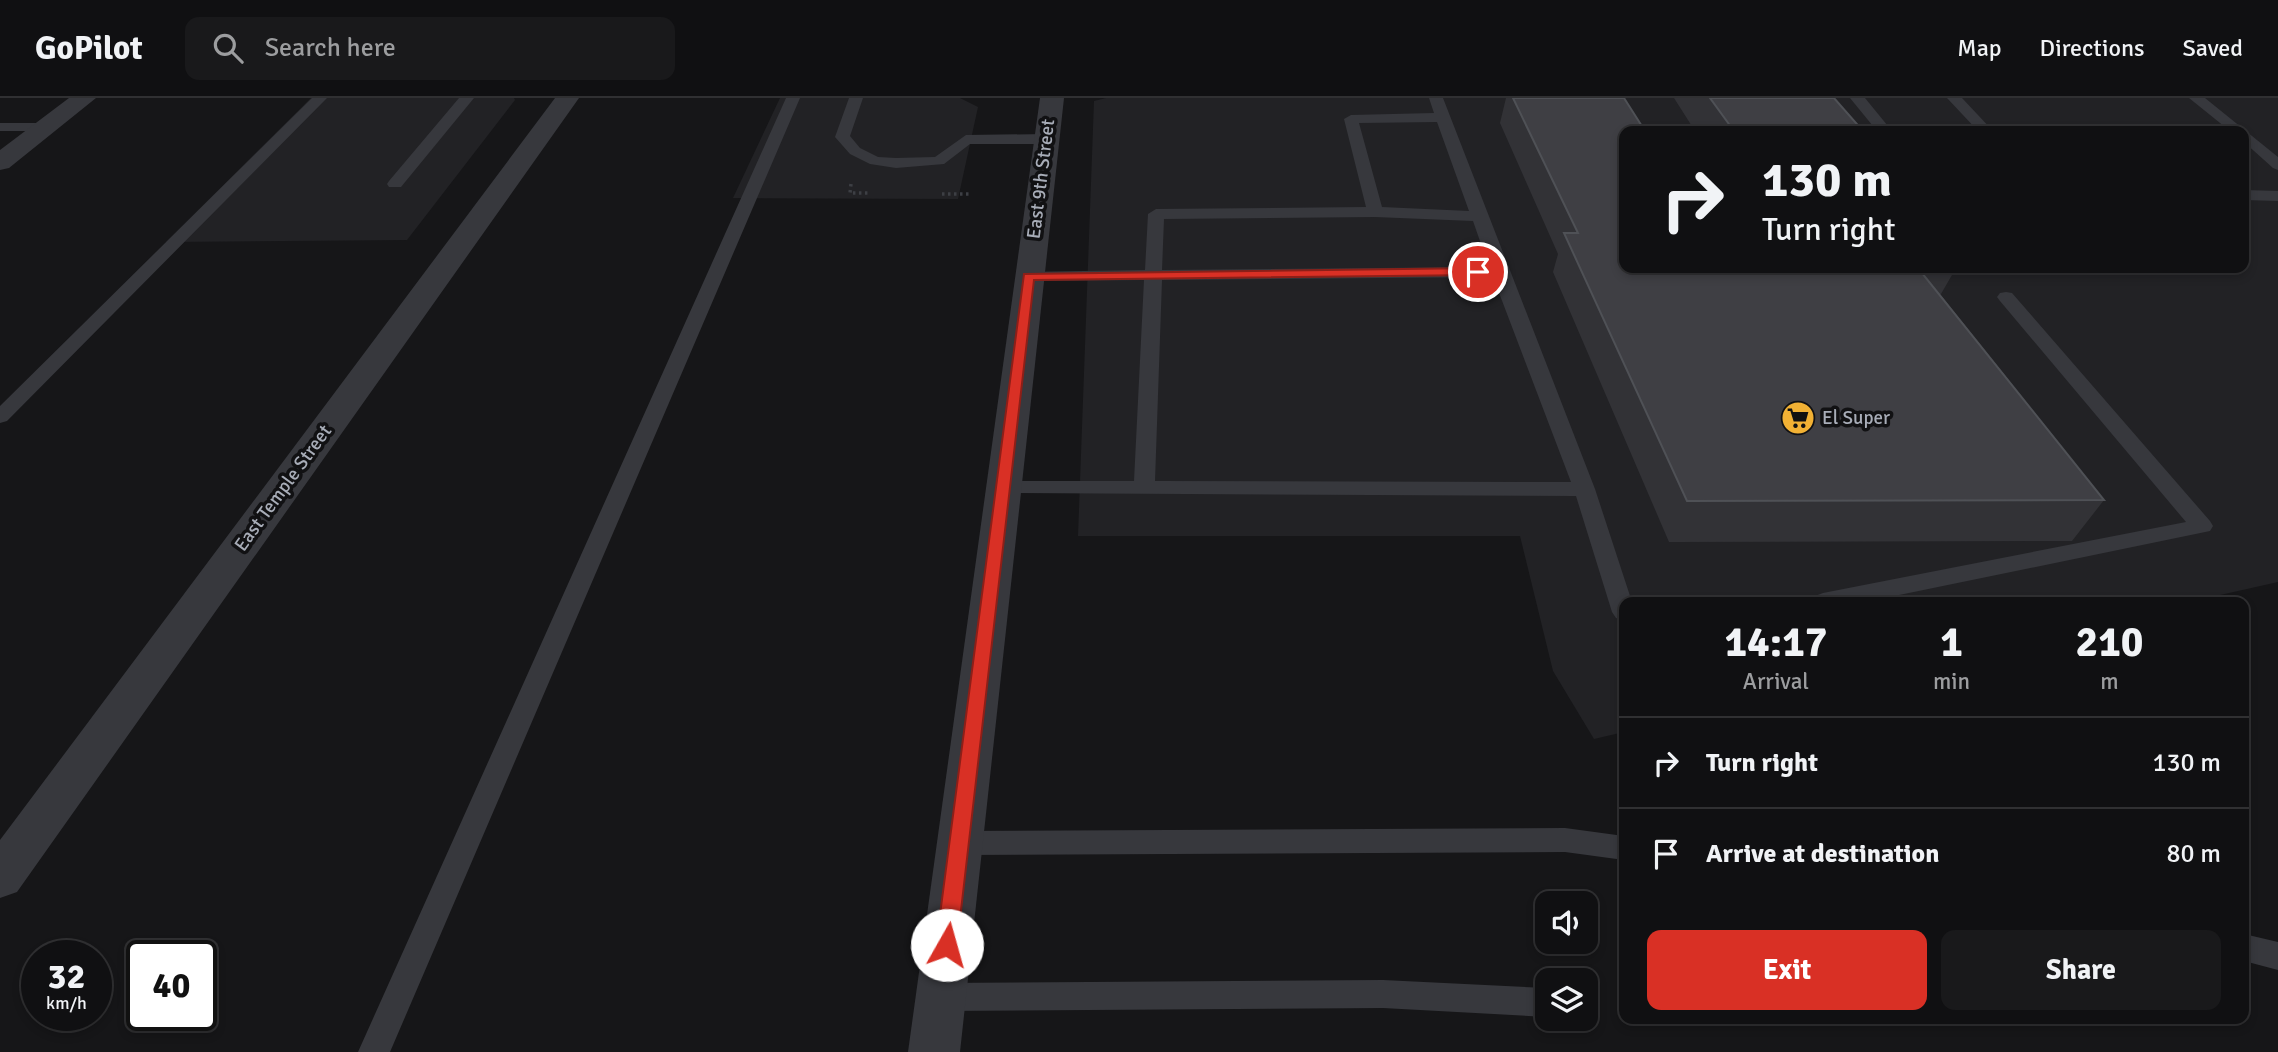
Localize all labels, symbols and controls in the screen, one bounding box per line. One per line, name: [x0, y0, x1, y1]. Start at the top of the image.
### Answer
search box: [185, 17, 675, 80]
text: GoPilot: [35, 28, 143, 69]
icon: search: [209, 29, 247, 67]
text: Search here: [265, 32, 396, 64]
text: Map: [1957, 33, 2002, 63]
text: Directions: [2040, 33, 2145, 63]
text: Saved: [2183, 33, 2243, 63]
street label: East 9th Street: [1022, 117, 1060, 240]
text: 130 m: [1762, 150, 1892, 210]
icon: right: [1647, 154, 1738, 245]
text: Turn right: [1762, 210, 1895, 249]
pin: [1448, 242, 1508, 302]
icon: arrive: [1459, 253, 1497, 291]
supermarket icon: El Super: [1779, 399, 1817, 437]
place label: El Super: [1822, 406, 1890, 430]
street label: East Temple Street: [229, 420, 337, 556]
text: 14:17: [1724, 617, 1828, 668]
text: 1: [1940, 617, 1963, 668]
text: 210: [2075, 617, 2144, 668]
text: Arrival: [1743, 667, 1809, 696]
text: min: [1933, 667, 1970, 696]
text: m: [2100, 667, 2119, 696]
icon: right: [1647, 744, 1685, 782]
text: Turn right: [1706, 747, 1818, 779]
text: 130 m: [2152, 747, 2221, 779]
icon: arrive: [1647, 835, 1685, 873]
text: Arrive at destination: [1706, 838, 1939, 870]
text: 80 m: [2166, 838, 2221, 870]
map controls: [1535, 891, 1598, 1031]
button: sound: [1535, 891, 1598, 954]
position arrow: [910, 908, 984, 982]
button: Exit: [1647, 930, 1927, 1010]
button: Share: [1941, 930, 2221, 1010]
speed limit sign: 40: [126, 940, 217, 1031]
text: 32: [48, 955, 85, 998]
button: layers: [1535, 968, 1598, 1031]
text: km/h: [46, 992, 87, 1014]

